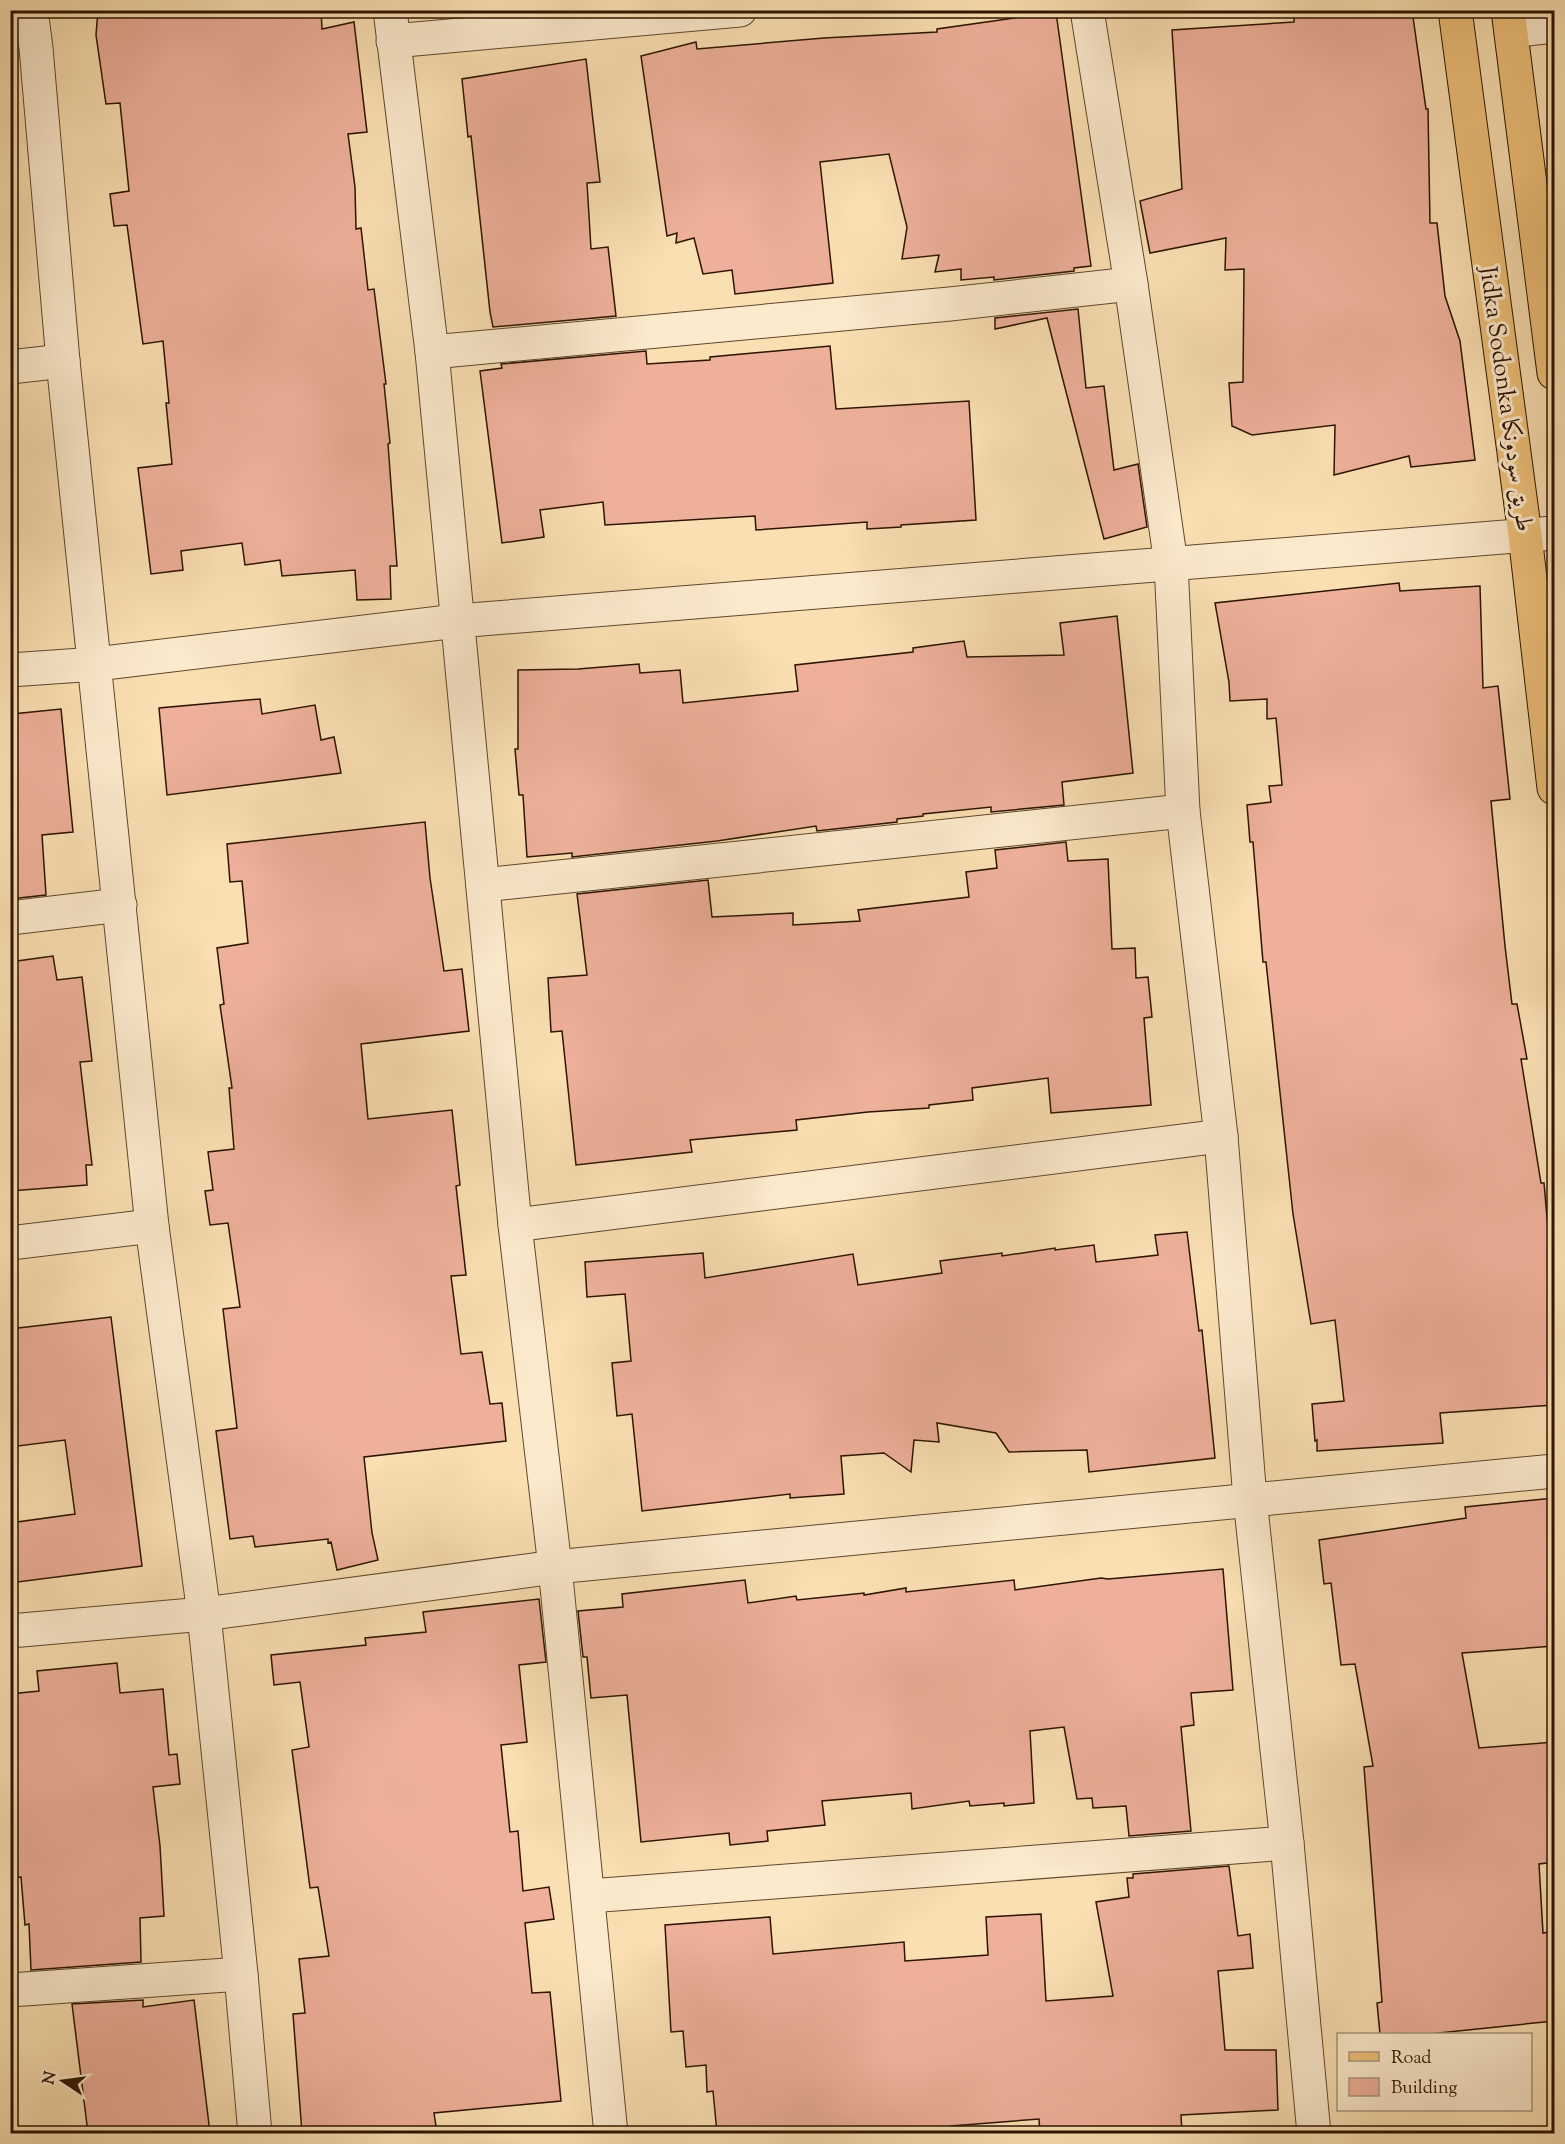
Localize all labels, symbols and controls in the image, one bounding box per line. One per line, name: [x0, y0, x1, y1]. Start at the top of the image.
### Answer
street label: Jidka Sodonka طريق سودونكا: [1469, 263, 1540, 534]
legend: [1337, 2033, 1532, 2111]
text: Road: [1391, 2046, 1431, 2072]
north arrow: [33, 2051, 93, 2111]
text: N: [38, 2069, 64, 2087]
text: Building: [1391, 2076, 1457, 2102]

